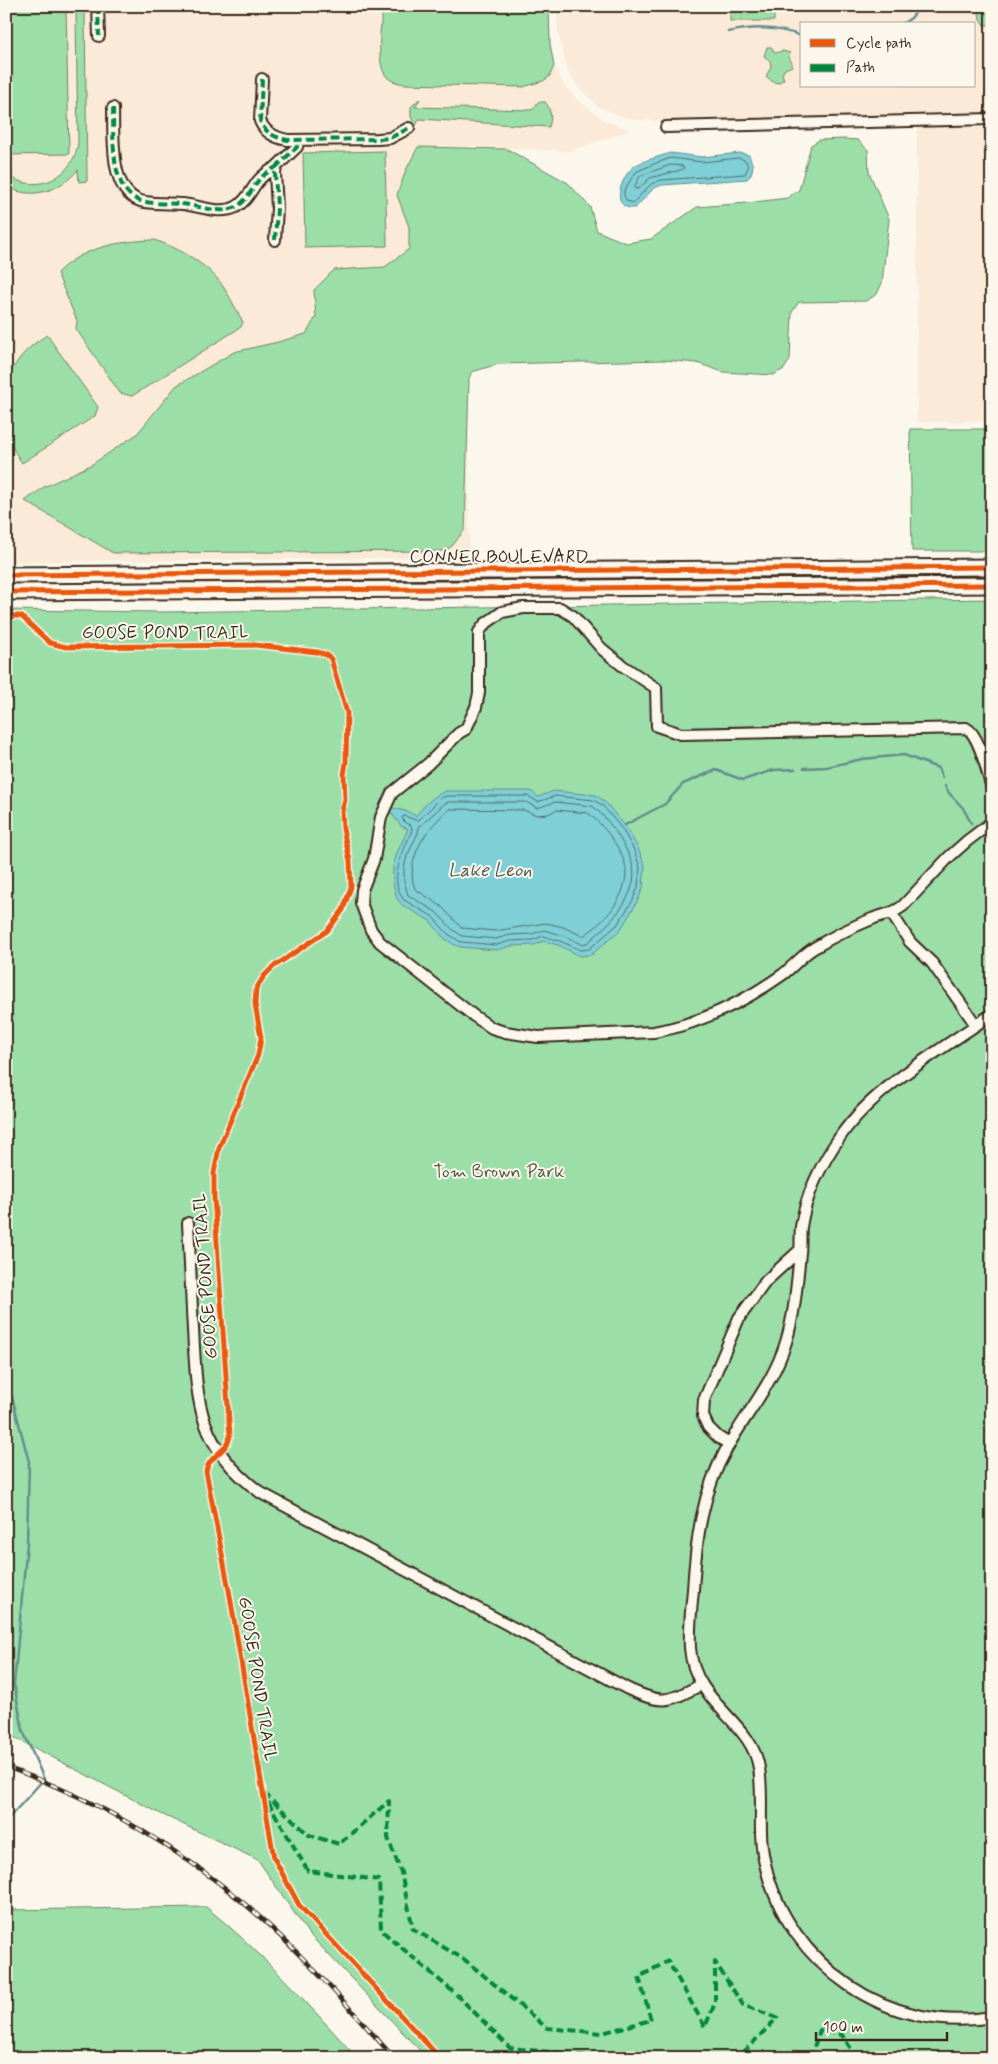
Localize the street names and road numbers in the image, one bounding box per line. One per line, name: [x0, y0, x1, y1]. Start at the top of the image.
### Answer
street label: CONNER BOULEVARD: [409, 545, 589, 569]
street label: GOOSE POND TRAIL: [82, 621, 248, 645]
street label: GOOSE POND TRAIL: [188, 1192, 224, 1360]
street label: GOOSE POND TRAIL: [232, 1595, 282, 1763]

